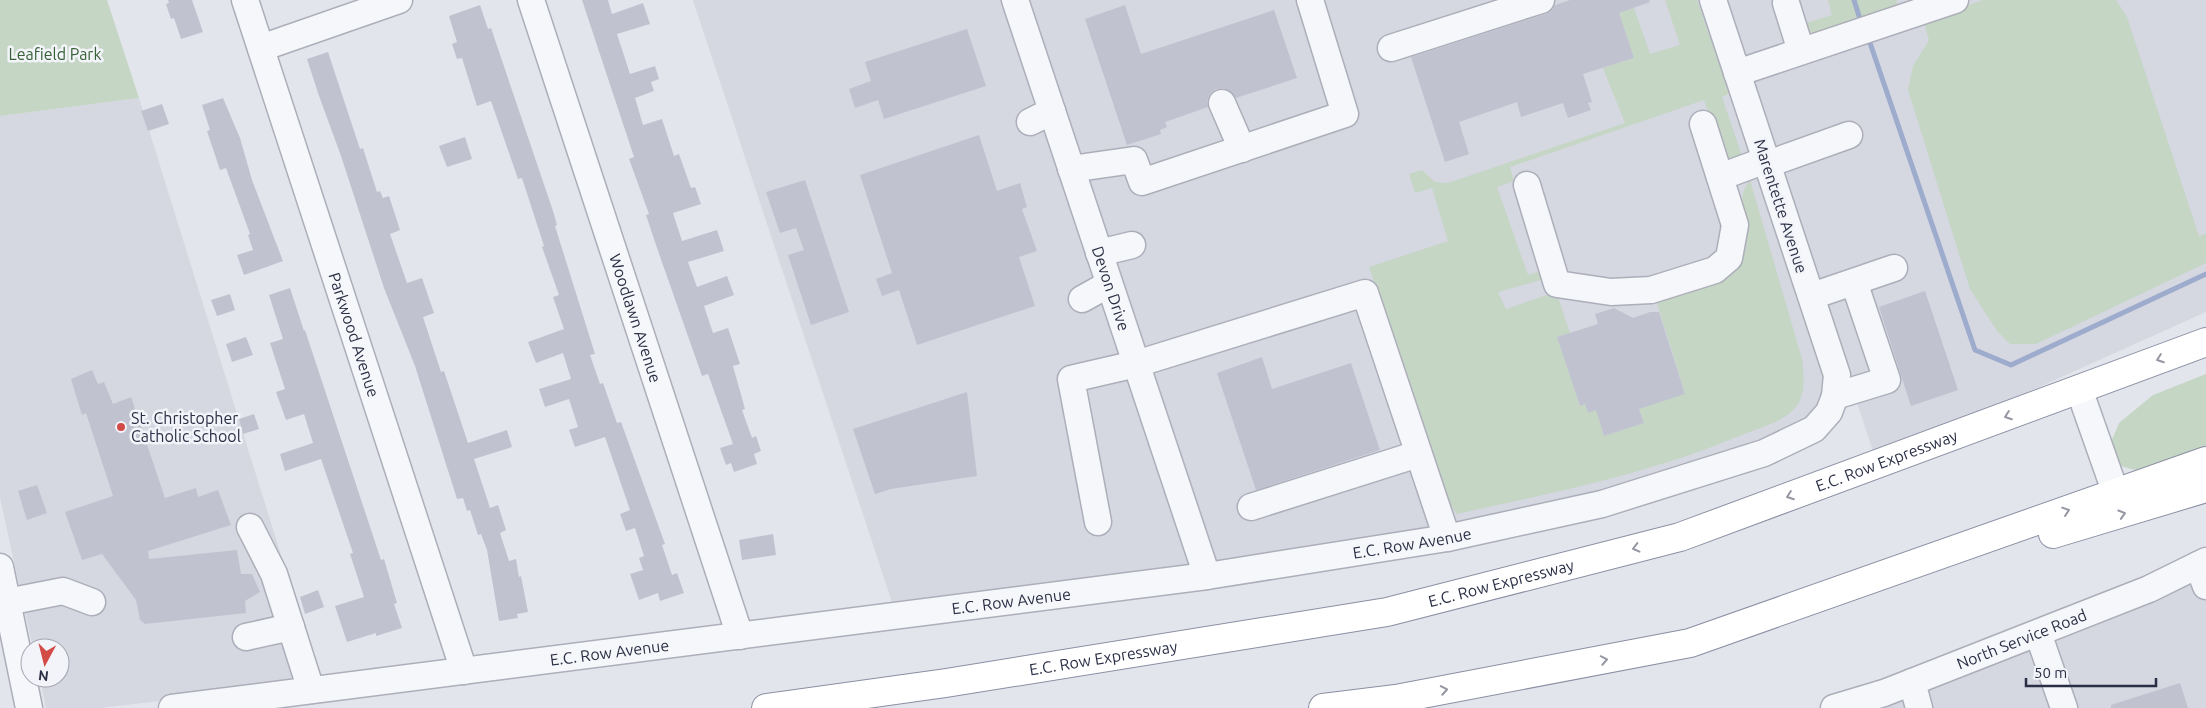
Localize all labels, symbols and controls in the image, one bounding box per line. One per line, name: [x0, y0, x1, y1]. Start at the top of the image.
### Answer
park label: Leafield Park: [8, 45, 102, 63]
street label: Marentette Avenue: [1751, 137, 1811, 275]
street label: Devon Drive: [1089, 244, 1134, 333]
street label: Woodlawn Avenue: [606, 252, 665, 385]
street label: Parkwood Avenue: [325, 270, 383, 399]
one-way arrow: [2156, 353, 2165, 363]
place label: St. Christopher Catholic School: [131, 409, 241, 445]
one-way arrow: [2004, 410, 2013, 420]
marker: St. Christopher Catholic School: [115, 421, 127, 433]
street label: E.C. Row Expressway: [1813, 426, 1960, 495]
one-way arrow: [1786, 490, 1795, 500]
one-way arrow: [2062, 507, 2070, 517]
one-way arrow: [2118, 509, 2126, 519]
street label: E.C. Row Avenue: [1351, 524, 1473, 562]
one-way arrow: [1632, 542, 1641, 553]
street label: E.C. Row Expressway: [1426, 555, 1576, 610]
street label: E.C. Row Avenue: [951, 584, 1072, 617]
street label: North Service Road: [1954, 605, 2089, 673]
street label: E.C. Row Avenue: [549, 636, 670, 669]
street label: E.C. Row Expressway: [1028, 637, 1179, 678]
north arrow: [20, 638, 70, 688]
one-way arrow: [1600, 655, 1608, 666]
scale bar: [2026, 656, 2156, 688]
text: 50 m: [2034, 664, 2067, 681]
text: N: [37, 667, 50, 684]
one-way arrow: [1440, 685, 1449, 695]

